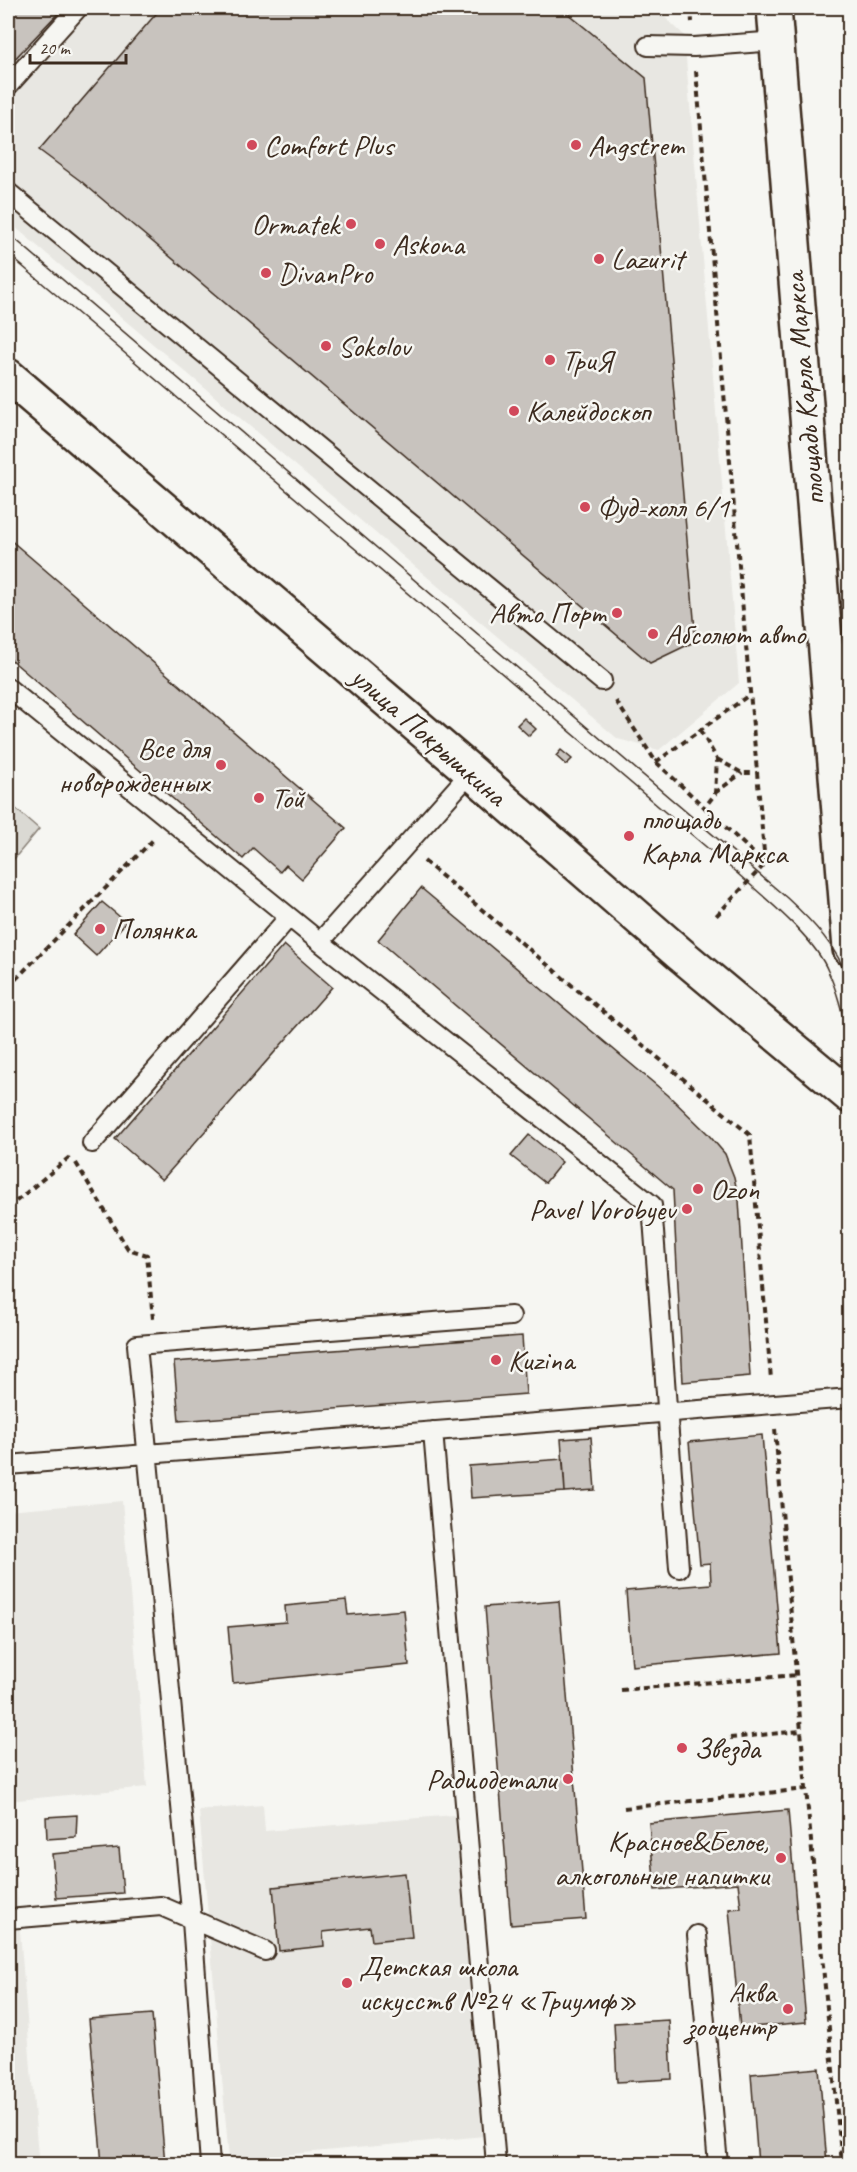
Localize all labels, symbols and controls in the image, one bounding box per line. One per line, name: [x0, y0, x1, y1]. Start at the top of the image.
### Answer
scale bar: [30, 27, 126, 65]
text: 20 m: [39, 37, 72, 59]
place label: Comfort Plus: [264, 126, 396, 164]
place label: Angstrem: [588, 126, 686, 164]
marker: Comfort Plus: [245, 138, 259, 152]
marker: Angstrem: [569, 138, 583, 152]
place label: Ormatek: [251, 205, 341, 243]
marker: Ormatek: [344, 217, 358, 231]
place label: Askona: [392, 225, 466, 263]
marker: Askona: [373, 237, 387, 251]
place label: Lazurit: [611, 240, 688, 278]
marker: Lazurit: [592, 252, 606, 266]
place label: DivanPro: [278, 254, 374, 292]
marker: DivanPro: [259, 266, 273, 280]
street label: площадь Карла Маркса: [775, 268, 833, 507]
place label: Sokolov: [338, 327, 413, 365]
marker: Sokolov: [319, 339, 333, 353]
place label: ТриЯ: [562, 341, 616, 379]
marker: ТриЯ: [543, 353, 557, 367]
place label: Калейдоскоп: [526, 392, 653, 430]
marker: Калейдоскоп: [507, 404, 521, 418]
place label: Фуд-холл 6/1: [597, 488, 731, 526]
marker: Фуд-холл 6/1: [578, 500, 592, 514]
place label: Авто Порт: [489, 594, 608, 632]
marker: Авто Порт: [610, 606, 624, 620]
place label: Абсолют авто: [665, 615, 807, 653]
marker: Абсолют авто: [646, 627, 660, 641]
street label: улица Покрышкина: [342, 656, 516, 815]
place label: Все для новорожденных: [59, 729, 212, 801]
marker: Все для новорожденных: [214, 758, 228, 772]
place label: Той: [271, 779, 306, 817]
marker: Той: [252, 791, 266, 805]
place label: площадь Карла Маркса: [641, 800, 789, 872]
marker: площадь Карла Маркса: [622, 829, 636, 843]
place label: Полянка: [112, 910, 198, 948]
marker: Полянка: [93, 922, 107, 936]
place label: Ozon: [710, 1170, 760, 1208]
marker: Ozon: [691, 1182, 705, 1196]
place label: Pavel Vorobyev: [529, 1190, 678, 1228]
marker: Pavel Vorobyev: [680, 1202, 694, 1216]
place label: Kuzina: [508, 1341, 577, 1379]
marker: Kuzina: [489, 1353, 503, 1367]
place label: Звезда: [694, 1729, 762, 1767]
marker: Звезда: [675, 1741, 689, 1755]
place label: Радиодетали: [426, 1760, 558, 1798]
marker: Радиодетали: [561, 1772, 575, 1786]
place label: Красное&Белое, алкогольные напитки: [555, 1822, 771, 1894]
marker: Красное&Белое, алкогольные напитки: [774, 1851, 788, 1865]
place label: Детская школа искусств №24 «Триумф»: [359, 1947, 637, 2019]
place label: Аква зооцентр: [682, 1973, 778, 2045]
marker: Детская школа искусств №24 «Триумф»: [340, 1976, 354, 1990]
marker: Аква зооцентр: [781, 2002, 795, 2016]

